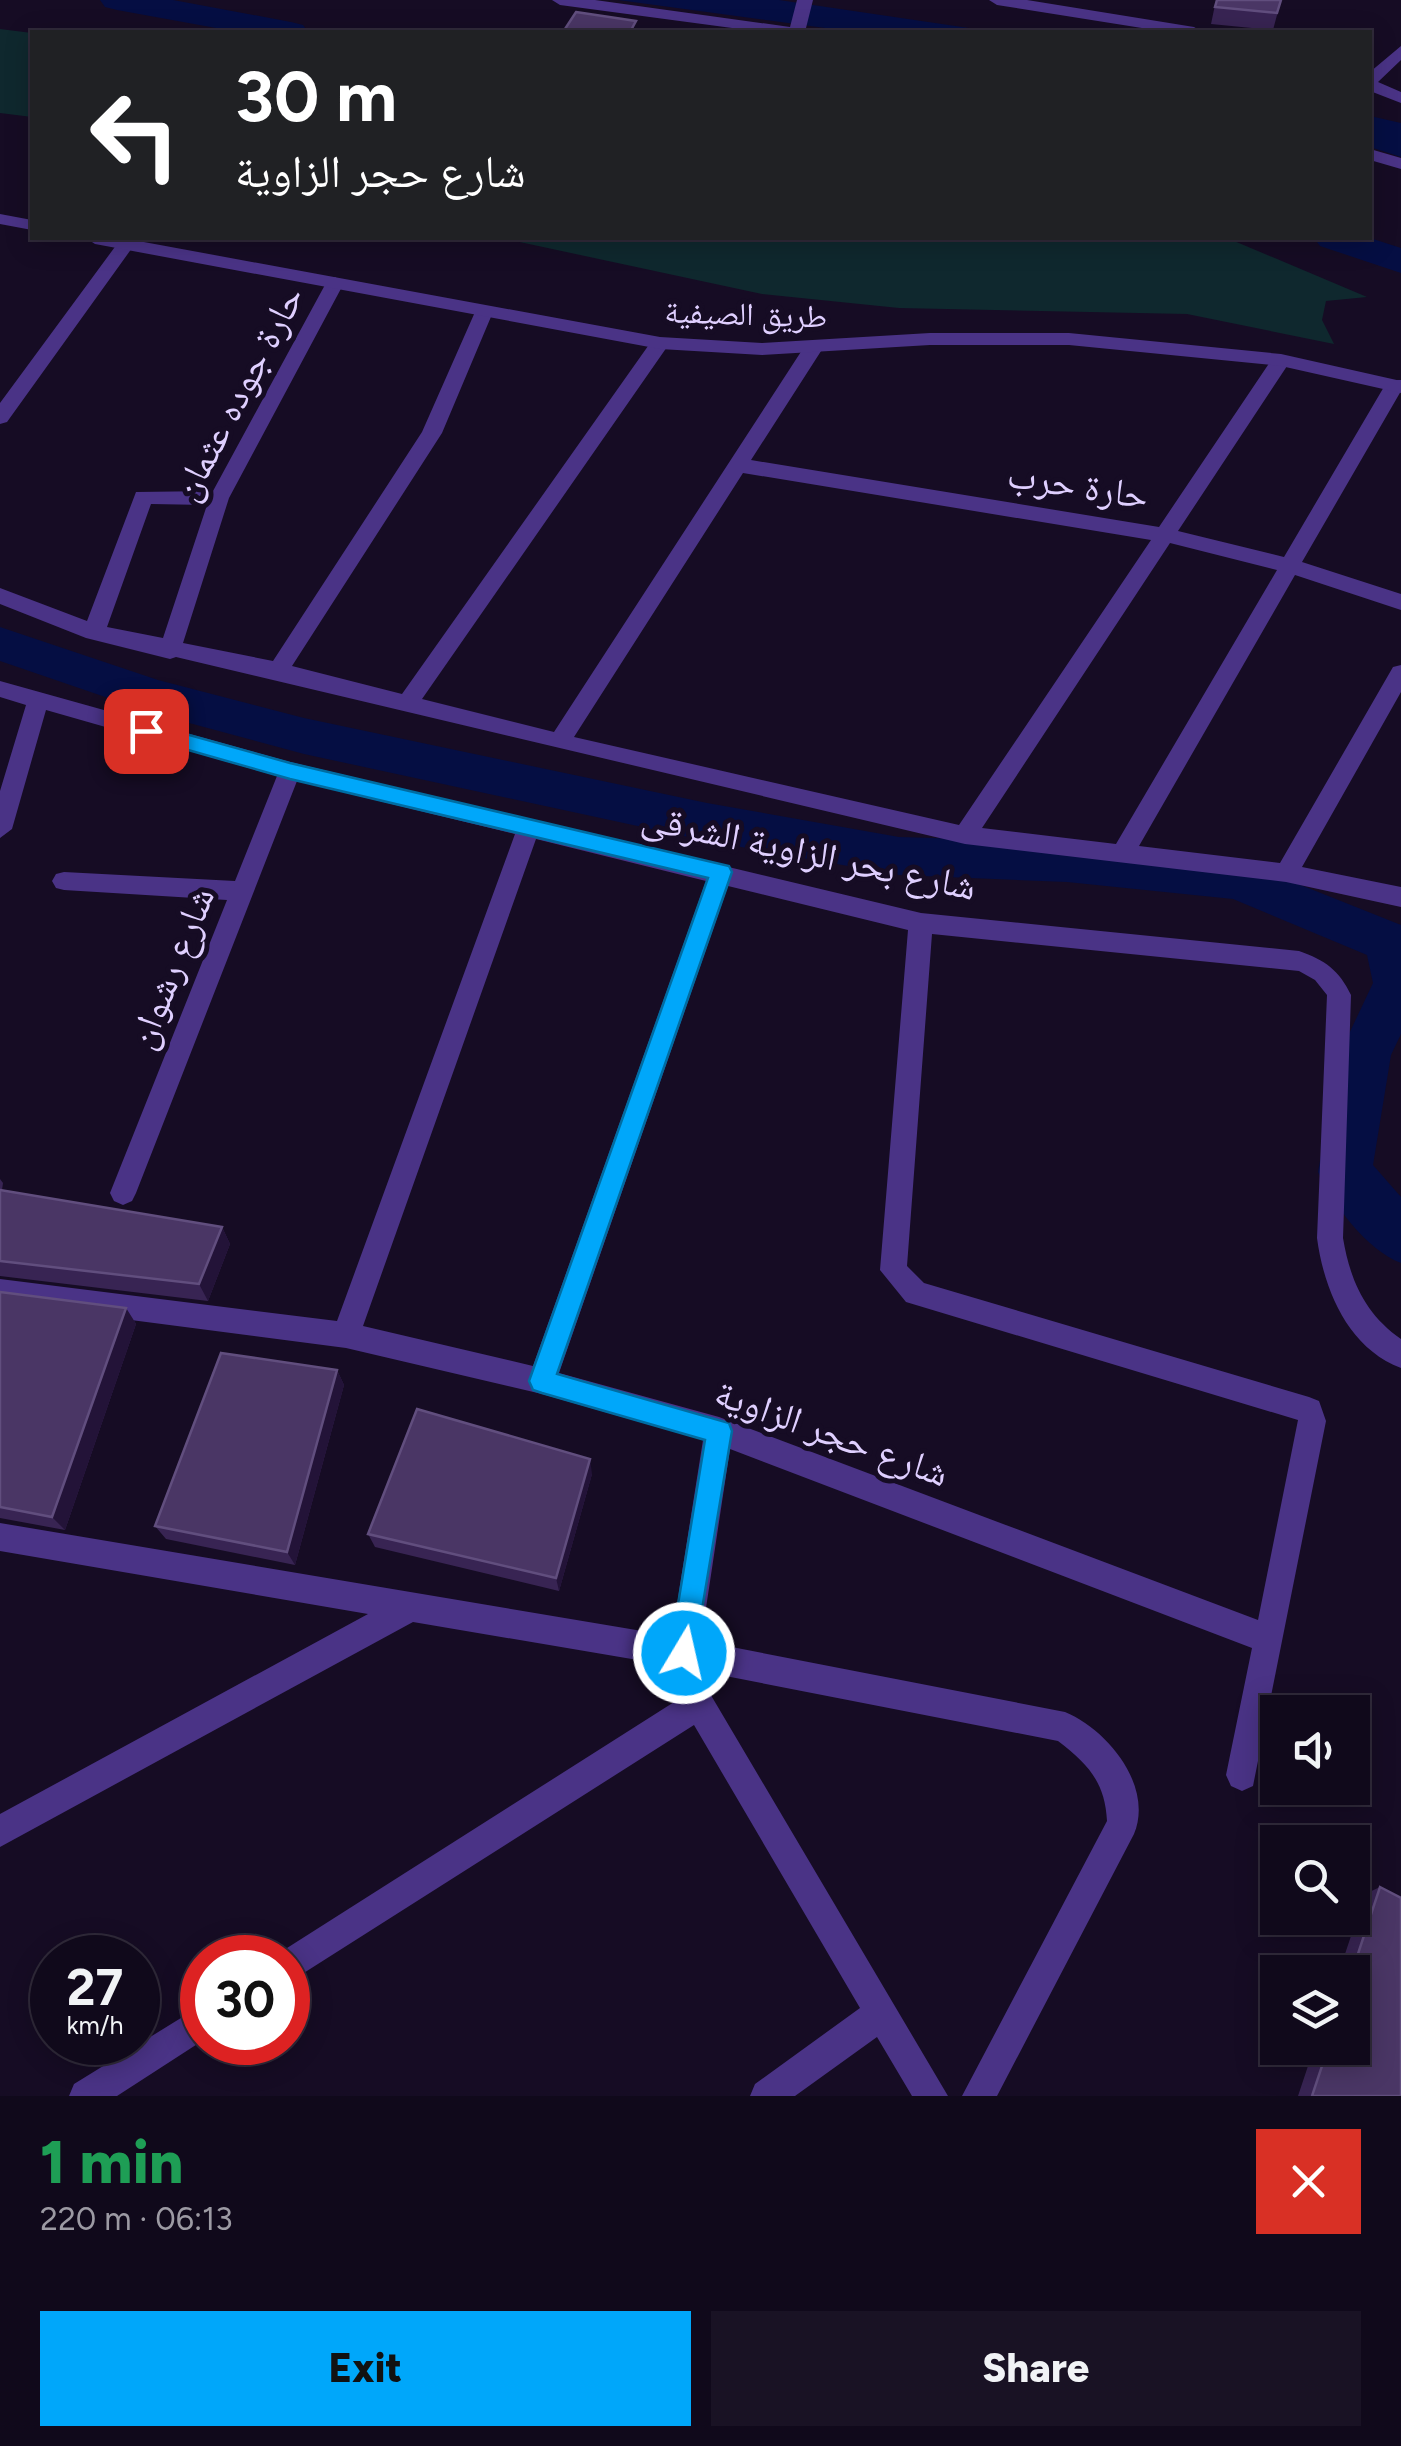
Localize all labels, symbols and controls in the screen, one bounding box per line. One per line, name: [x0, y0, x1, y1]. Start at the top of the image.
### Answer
text: 30 m: [235, 54, 397, 139]
icon: left: [70, 70, 200, 200]
text: شارع حجر الزاوية: [235, 144, 526, 198]
street label: حارة جوده عثمان: [162, 278, 314, 508]
street label: طريق الصيفية: [664, 292, 828, 337]
street label: حارة حرب: [1004, 451, 1152, 519]
pin: [104, 689, 189, 774]
icon: arrive: [119, 704, 174, 759]
street label: شارع بحر الزاوية الشرقى: [637, 794, 980, 911]
street label: شارع رشوان: [118, 880, 225, 1056]
street label: شارع حجر الزاوية: [709, 1369, 955, 1498]
position arrow: [632, 1601, 736, 1705]
map controls: [1260, 1695, 1370, 2065]
button: sound: [1260, 1695, 1370, 1805]
button: search: [1260, 1825, 1370, 1935]
speed limit sign: 30: [180, 1935, 310, 2065]
button: layers: [1260, 1955, 1370, 2065]
text: 27: [67, 1957, 123, 2018]
text: km/h: [66, 2010, 124, 2040]
text: 1 min: [40, 2126, 183, 2198]
button: close: [1256, 2129, 1361, 2234]
text: 220 m · 06:13: [40, 2200, 233, 2238]
button: Exit: [40, 2311, 691, 2426]
button: Share: [711, 2311, 1361, 2426]

